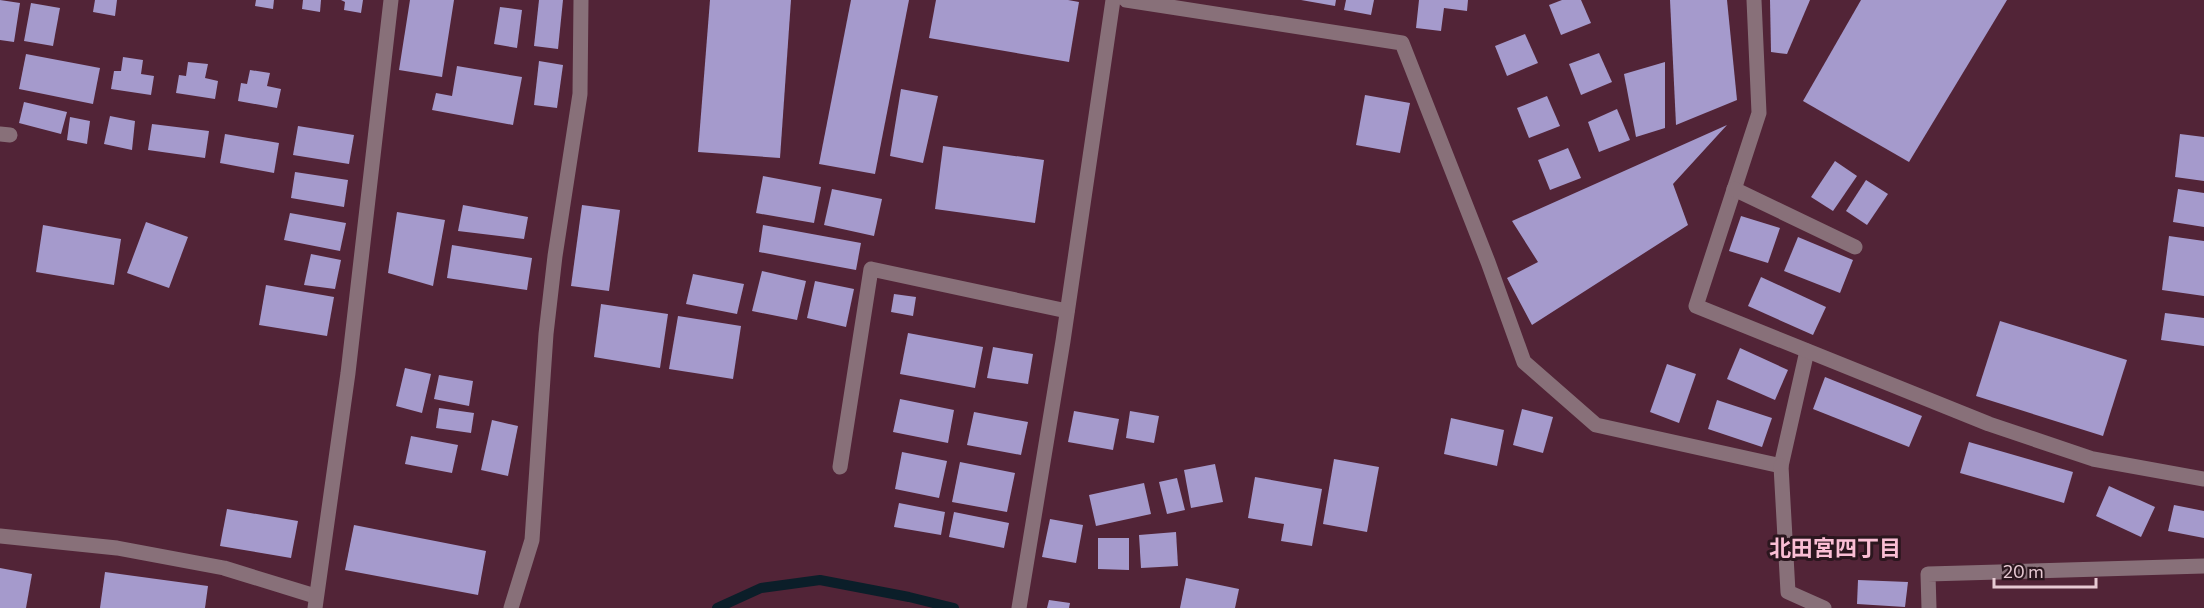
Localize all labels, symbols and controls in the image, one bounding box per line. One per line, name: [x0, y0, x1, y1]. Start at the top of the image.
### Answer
district label: 北田宮四丁目: [1769, 534, 1901, 561]
scale bar: [1994, 551, 2096, 589]
text: 20 m: [2003, 560, 2044, 582]

